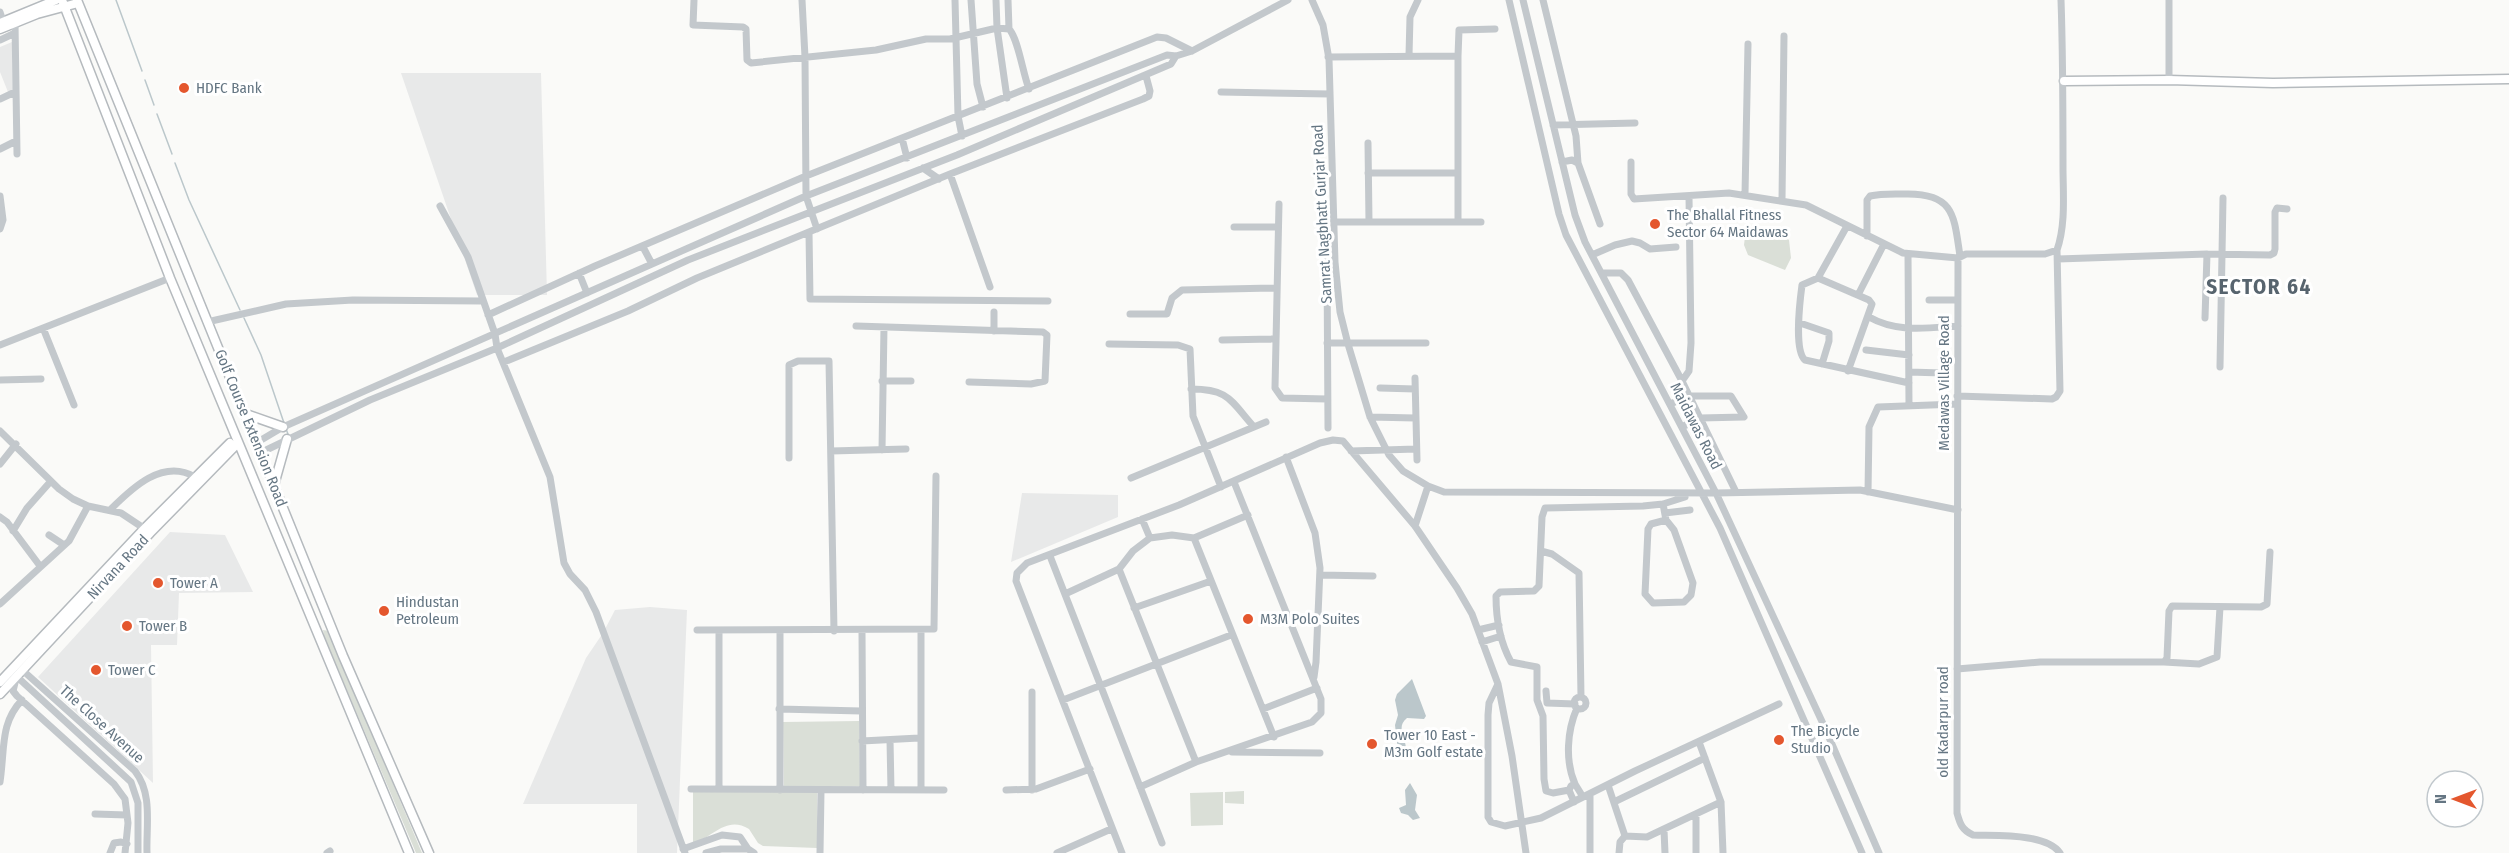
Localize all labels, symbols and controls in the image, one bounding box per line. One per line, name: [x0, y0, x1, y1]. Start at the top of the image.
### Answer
place label: HDFC Bank: [196, 79, 262, 97]
marker: HDFC Bank: [177, 81, 191, 95]
street label: Samrat Nagbhatt Gurjar Road: [1308, 124, 1336, 304]
place label: The Bhallal Fitness Sector 64 Maidawas: [1667, 206, 1788, 241]
marker: The Bhallal Fitness Sector 64 Maidawas: [1648, 217, 1662, 231]
district label: SECTOR 64: [2206, 274, 2312, 300]
street label: Medawas Village Road: [1935, 315, 1953, 451]
street label: Golf Course Extension Road: [211, 347, 291, 509]
street label: Maidawas Road: [1666, 380, 1726, 472]
street label: Nirvana Road: [84, 531, 152, 603]
place label: Tower A: [170, 574, 218, 592]
marker: Tower A: [151, 576, 165, 590]
place label: Hindustan Petroleum: [396, 593, 459, 628]
marker: Hindustan Petroleum: [377, 604, 391, 618]
place label: M3M Polo Suites: [1260, 610, 1360, 628]
marker: M3M Polo Suites: [1241, 612, 1255, 626]
place label: Tower B: [139, 617, 187, 635]
marker: Tower B: [120, 619, 134, 633]
place label: Tower C: [108, 661, 156, 679]
marker: Tower C: [89, 663, 103, 677]
street label: old Kadarpur road: [1934, 666, 1952, 778]
street label: The Close Avenue: [56, 681, 148, 767]
place label: The Bicycle Studio: [1791, 722, 1860, 757]
place label: Tower 10 East - M3m Golf estate: [1384, 726, 1483, 761]
marker: The Bicycle Studio: [1772, 733, 1786, 747]
marker: Tower 10 East - M3m Golf estate: [1365, 737, 1379, 751]
north arrow: [2425, 769, 2485, 829]
text: N: [2431, 794, 2450, 804]

